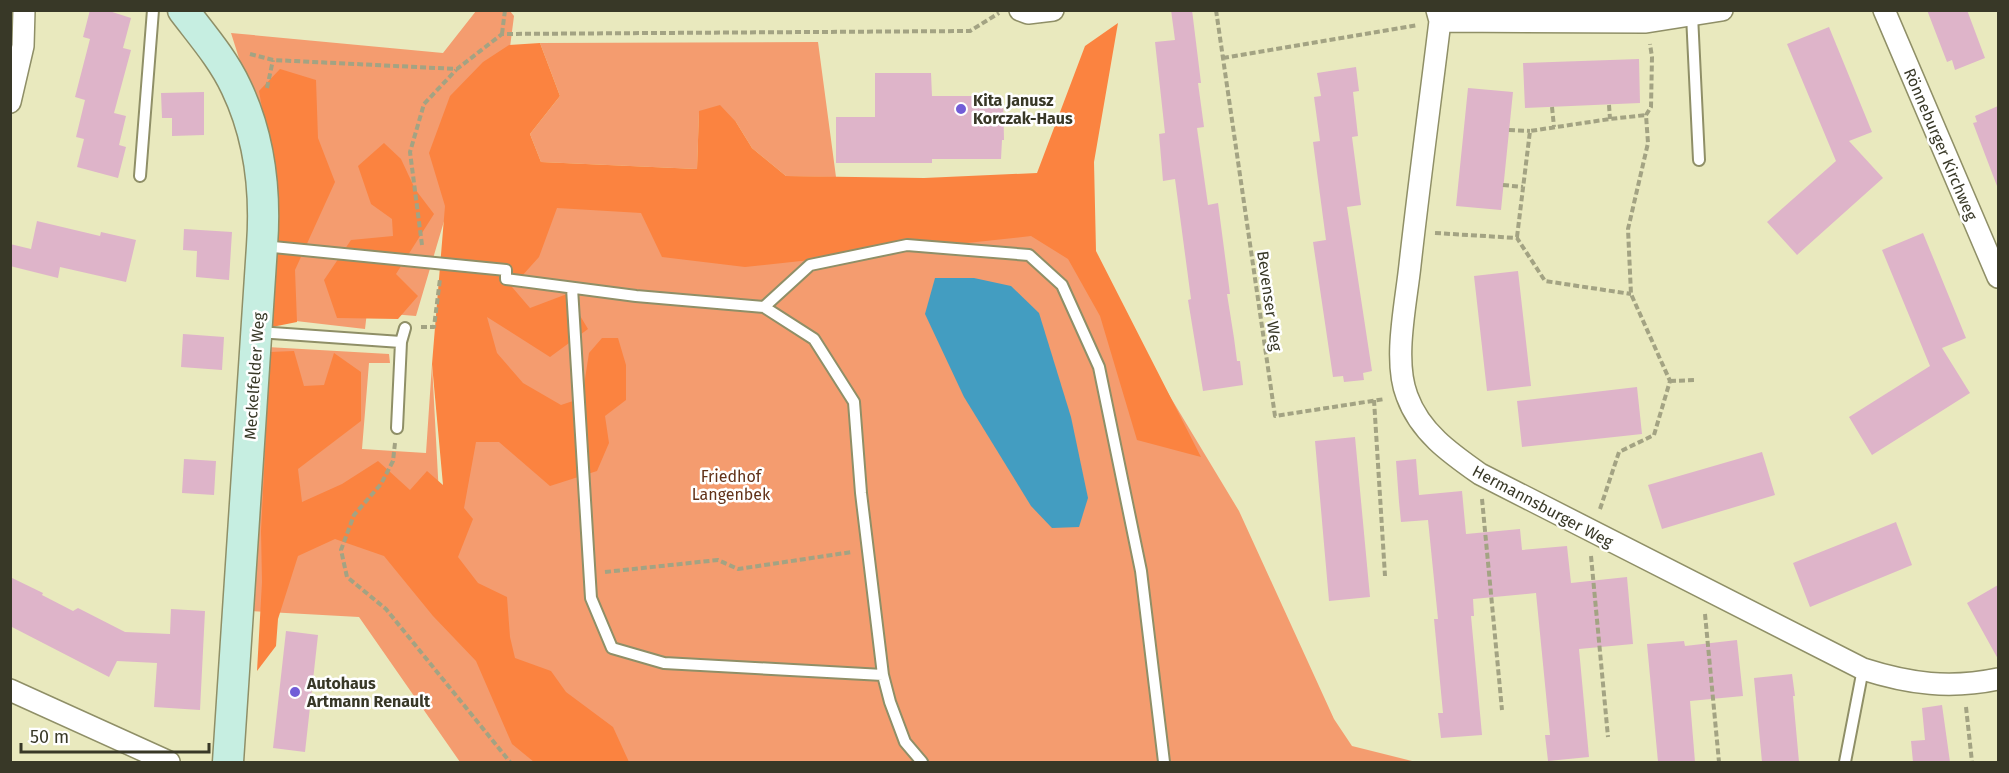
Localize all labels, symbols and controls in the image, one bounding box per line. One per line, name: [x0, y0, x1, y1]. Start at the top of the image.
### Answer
street label: Rönneburger Kirchweg: [1900, 65, 1981, 224]
place label: Kita Janusz Korczak-Haus: [973, 91, 1073, 128]
marker: Kita Janusz Korczak-Haus: [954, 102, 968, 116]
street label: Bevenser Weg: [1253, 250, 1286, 353]
street label: Meckelfelder Weg: [241, 311, 268, 440]
street label: Hermannsburger Weg: [1469, 461, 1617, 552]
park label: Friedhof Langenbek: [692, 467, 771, 504]
place label: Autohaus Artmann Renault: [306, 674, 431, 711]
marker: Autohaus Artmann Renault: [288, 685, 302, 699]
scale bar: [21, 716, 208, 754]
text: 50 m: [30, 726, 69, 748]

